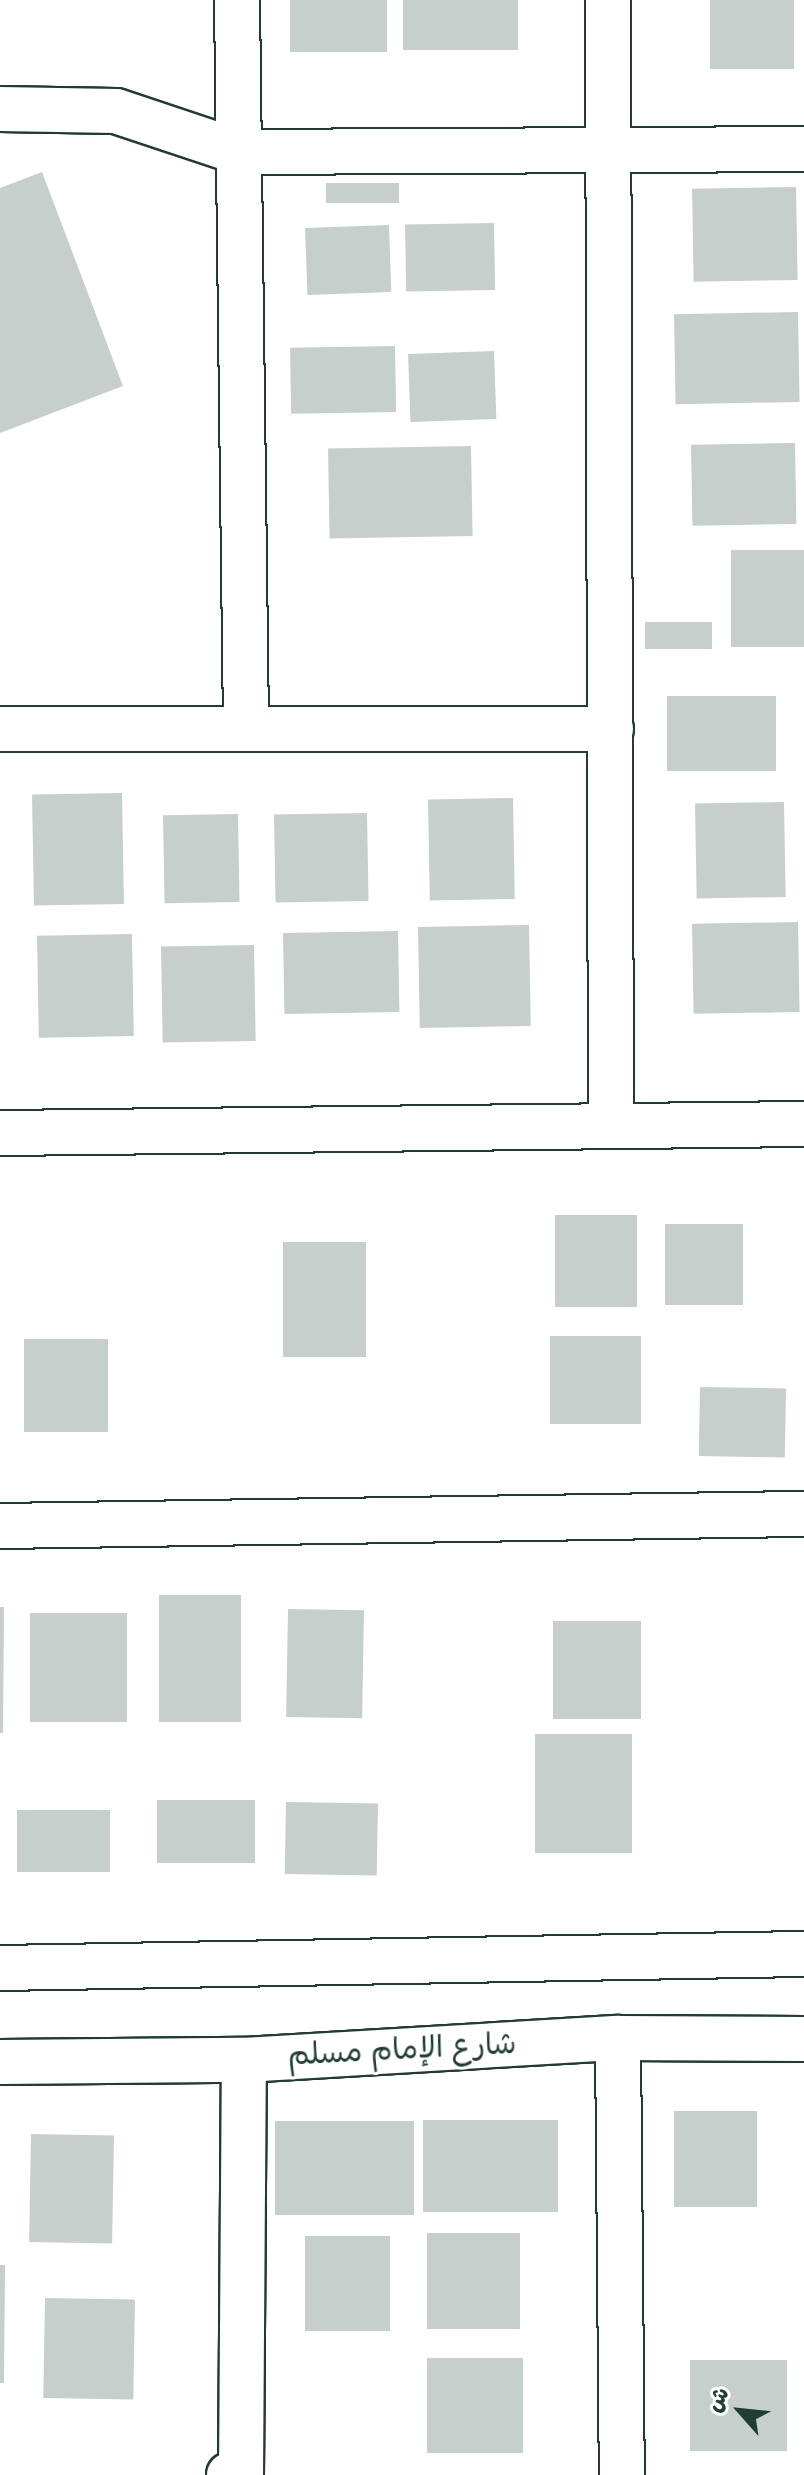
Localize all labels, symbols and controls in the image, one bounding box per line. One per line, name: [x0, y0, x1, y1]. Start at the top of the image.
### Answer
street label: شارع الإمام مسلم: [287, 2027, 517, 2075]
north arrow: [700, 2371, 780, 2451]
text: ش: [701, 2383, 737, 2417]

